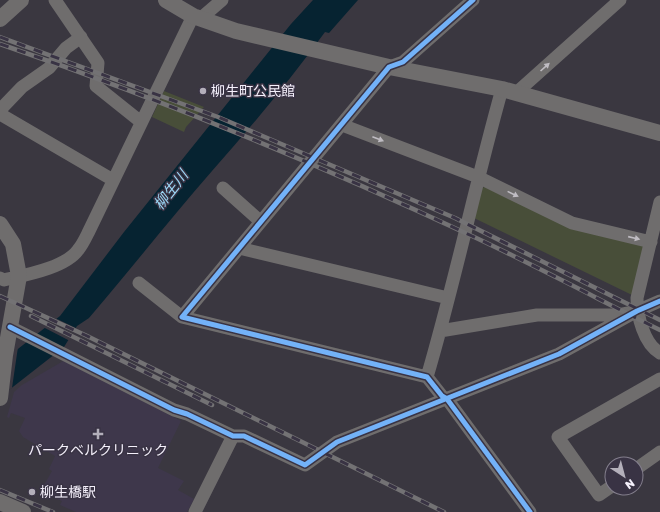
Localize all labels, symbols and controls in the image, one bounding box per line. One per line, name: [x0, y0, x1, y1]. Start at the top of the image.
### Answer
one-way arrow: [540, 63, 550, 72]
place label: 柳生町公民館: [211, 82, 295, 99]
marker: 柳生町公民館: [198, 86, 208, 96]
one-way arrow: [373, 136, 385, 142]
water label: 柳生川: [149, 165, 192, 213]
one-way arrow: [507, 191, 518, 197]
one-way arrow: [628, 235, 640, 241]
marker: パークベルクリニック: [92, 428, 104, 440]
place label: パークベルクリニック: [28, 441, 168, 458]
north arrow: [604, 456, 644, 496]
text: N: [623, 477, 637, 492]
place label: 柳生橋駅: [40, 483, 96, 500]
marker: 柳生橋駅: [27, 487, 37, 497]

